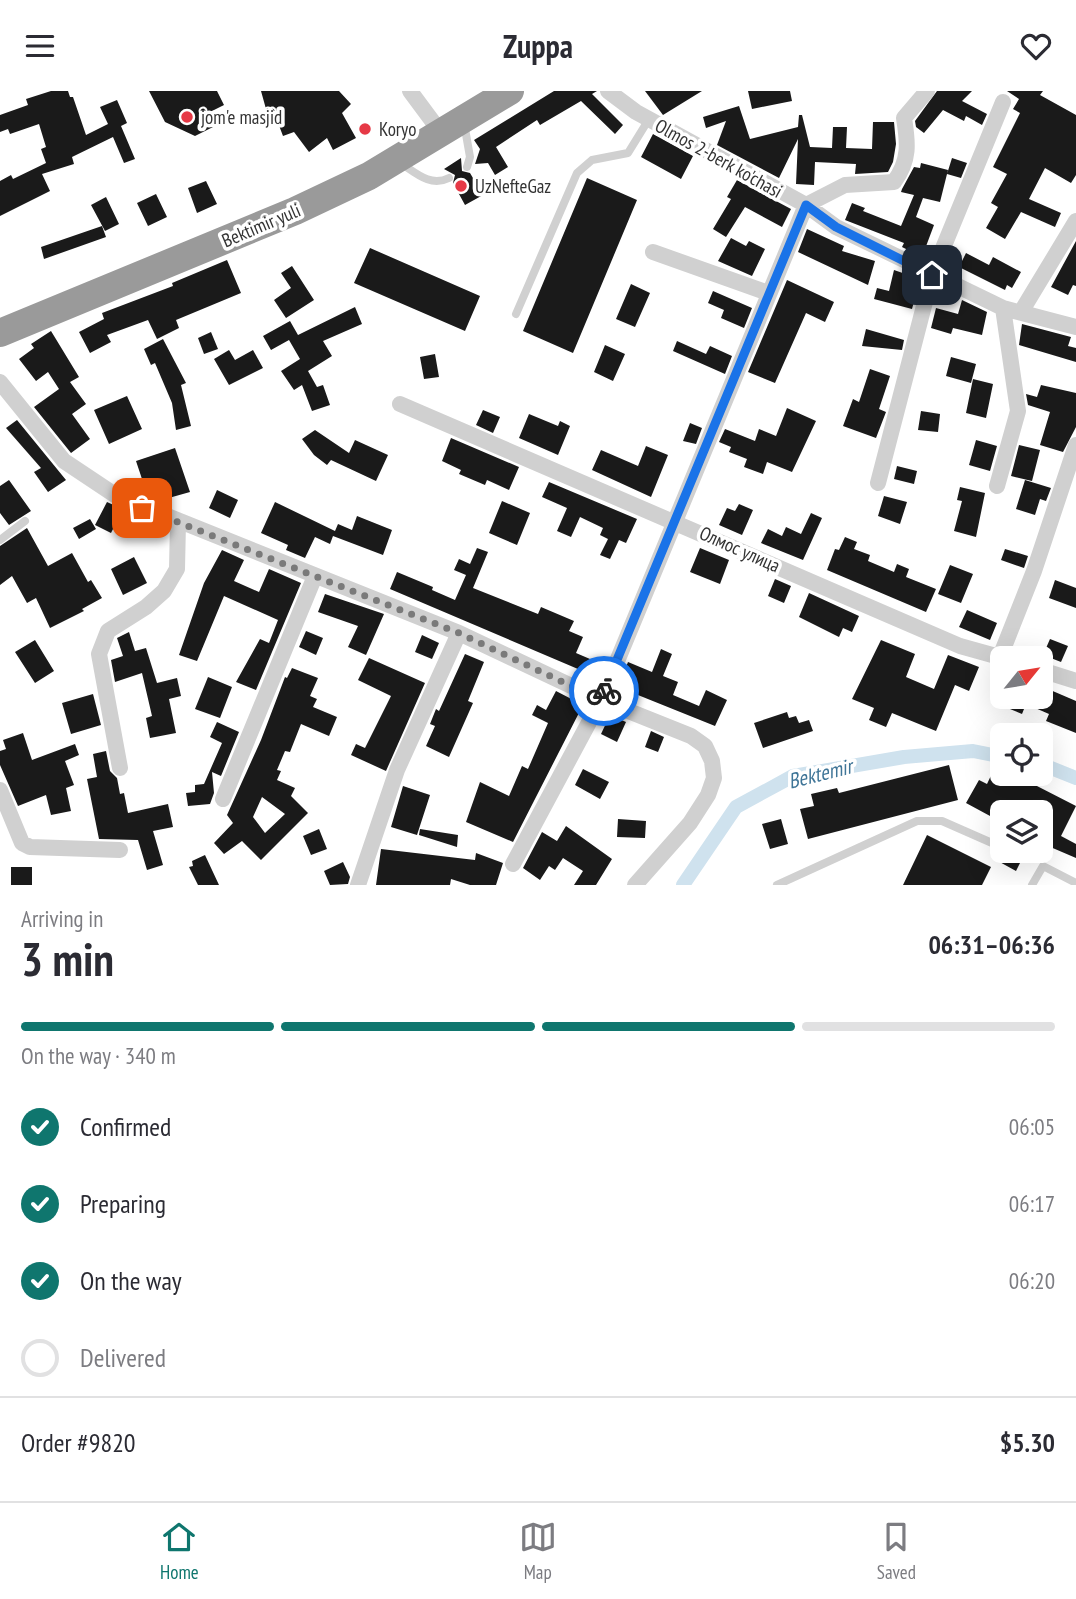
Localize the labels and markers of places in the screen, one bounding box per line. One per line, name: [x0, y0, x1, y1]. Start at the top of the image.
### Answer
place label: jom'e masjid: [201, 105, 282, 129]
marker: jom'e masjid: [179, 109, 195, 125]
place label: Koryo: [379, 117, 416, 141]
marker: Koryo: [357, 121, 373, 137]
place label: UzNefteGaz: [475, 174, 551, 198]
marker: UzNefteGaz: [453, 178, 469, 194]
pin: [902, 245, 962, 305]
pin: [112, 478, 172, 538]

